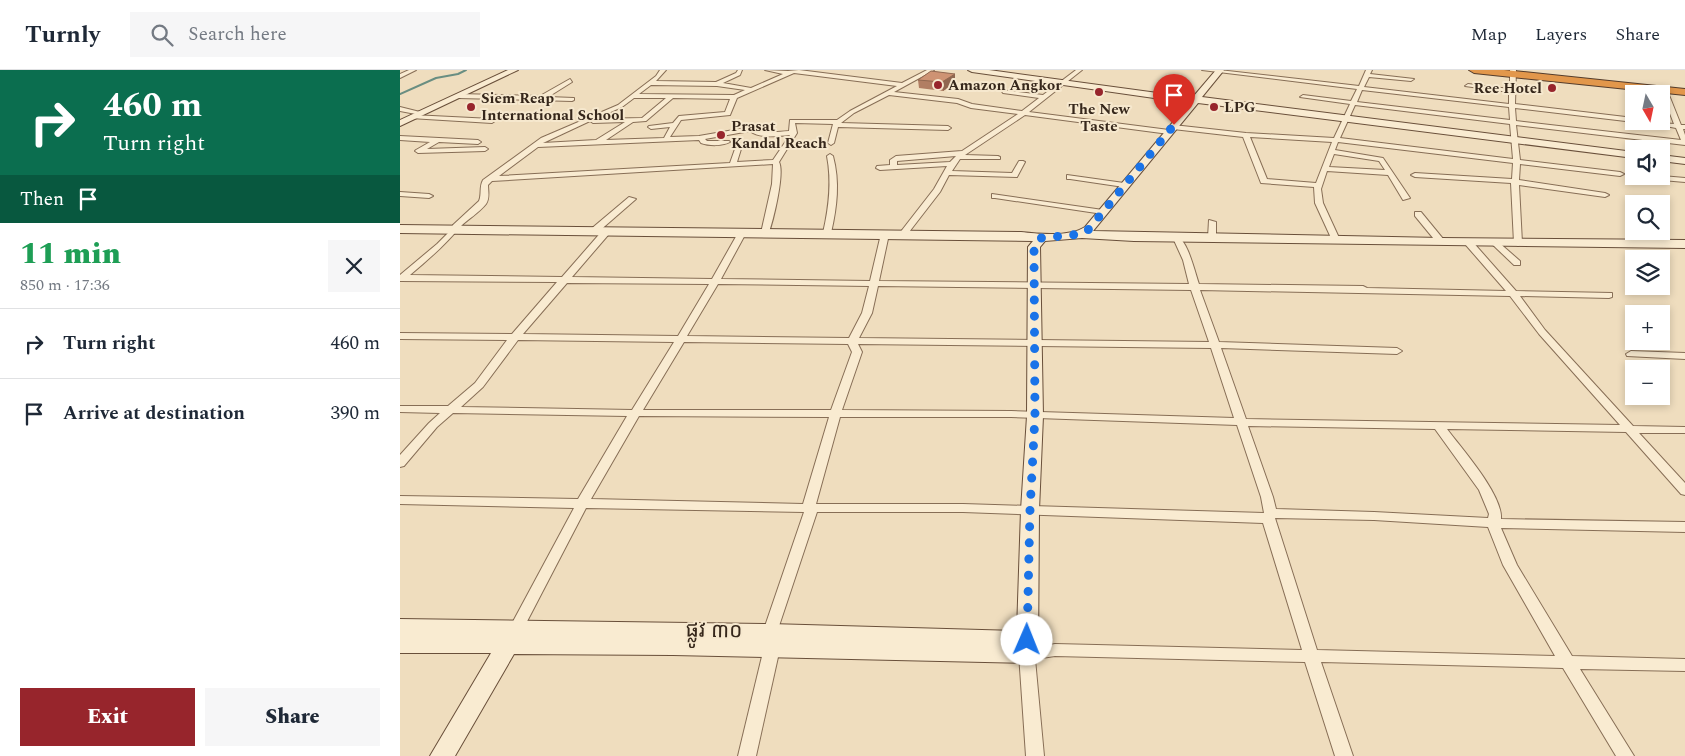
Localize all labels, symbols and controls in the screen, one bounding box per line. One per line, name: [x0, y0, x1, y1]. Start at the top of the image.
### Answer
search box: [130, 12, 480, 57]
text: Turnly: [25, 17, 100, 53]
text: Search here: [188, 20, 287, 49]
icon: search: [148, 21, 176, 49]
text: Map: [1471, 21, 1507, 48]
text: Layers: [1535, 21, 1587, 48]
text: Share: [1615, 21, 1660, 48]
place label: Amazon Angkor: [948, 74, 1062, 97]
pin: [1153, 74, 1195, 125]
place label: Ree Hotel: [1474, 77, 1542, 100]
text: 460 m: [103, 79, 202, 132]
marker: Amazon Angkor: [932, 79, 944, 91]
icon: arrive: [1160, 81, 1188, 109]
marker: Ree Hotel: [1546, 82, 1558, 94]
north arrow: [1625, 85, 1670, 130]
map controls: [1625, 85, 1670, 405]
marker: The New Taste: [1093, 86, 1105, 98]
place label: Siem Reap International School: [481, 87, 624, 127]
icon: right: [20, 90, 85, 155]
place label: LPG: [1224, 96, 1255, 119]
place label: The New Taste: [1068, 98, 1131, 138]
marker: Siem Reap International School: [465, 101, 477, 113]
marker: LPG: [1208, 101, 1220, 113]
place label: Prasat Kandal Reach: [731, 115, 827, 155]
text: Turn right: [103, 127, 205, 160]
marker: Prasat Kandal Reach: [715, 129, 727, 141]
button: sound: [1625, 140, 1670, 185]
text: Then: [20, 185, 64, 214]
icon: arrive: [74, 185, 102, 213]
button: search: [1625, 195, 1670, 240]
text: 11 min: [20, 231, 121, 277]
button: close: [328, 240, 380, 292]
button: layers: [1625, 250, 1670, 295]
text: 850 m · 17:36: [20, 273, 110, 297]
button: +: [1625, 305, 1670, 350]
text: Turn right: [63, 329, 156, 358]
text: 460 m: [330, 329, 380, 358]
icon: right: [20, 330, 48, 358]
button: −: [1625, 360, 1670, 405]
text: Arrive at destination: [63, 399, 245, 428]
text: 390 m: [330, 399, 380, 428]
icon: arrive: [20, 400, 48, 428]
position arrow: [1000, 613, 1052, 665]
street label: ផ្លូវ ៣០: [685, 615, 743, 650]
button: Exit: [20, 688, 195, 746]
button: Share: [205, 688, 380, 746]

